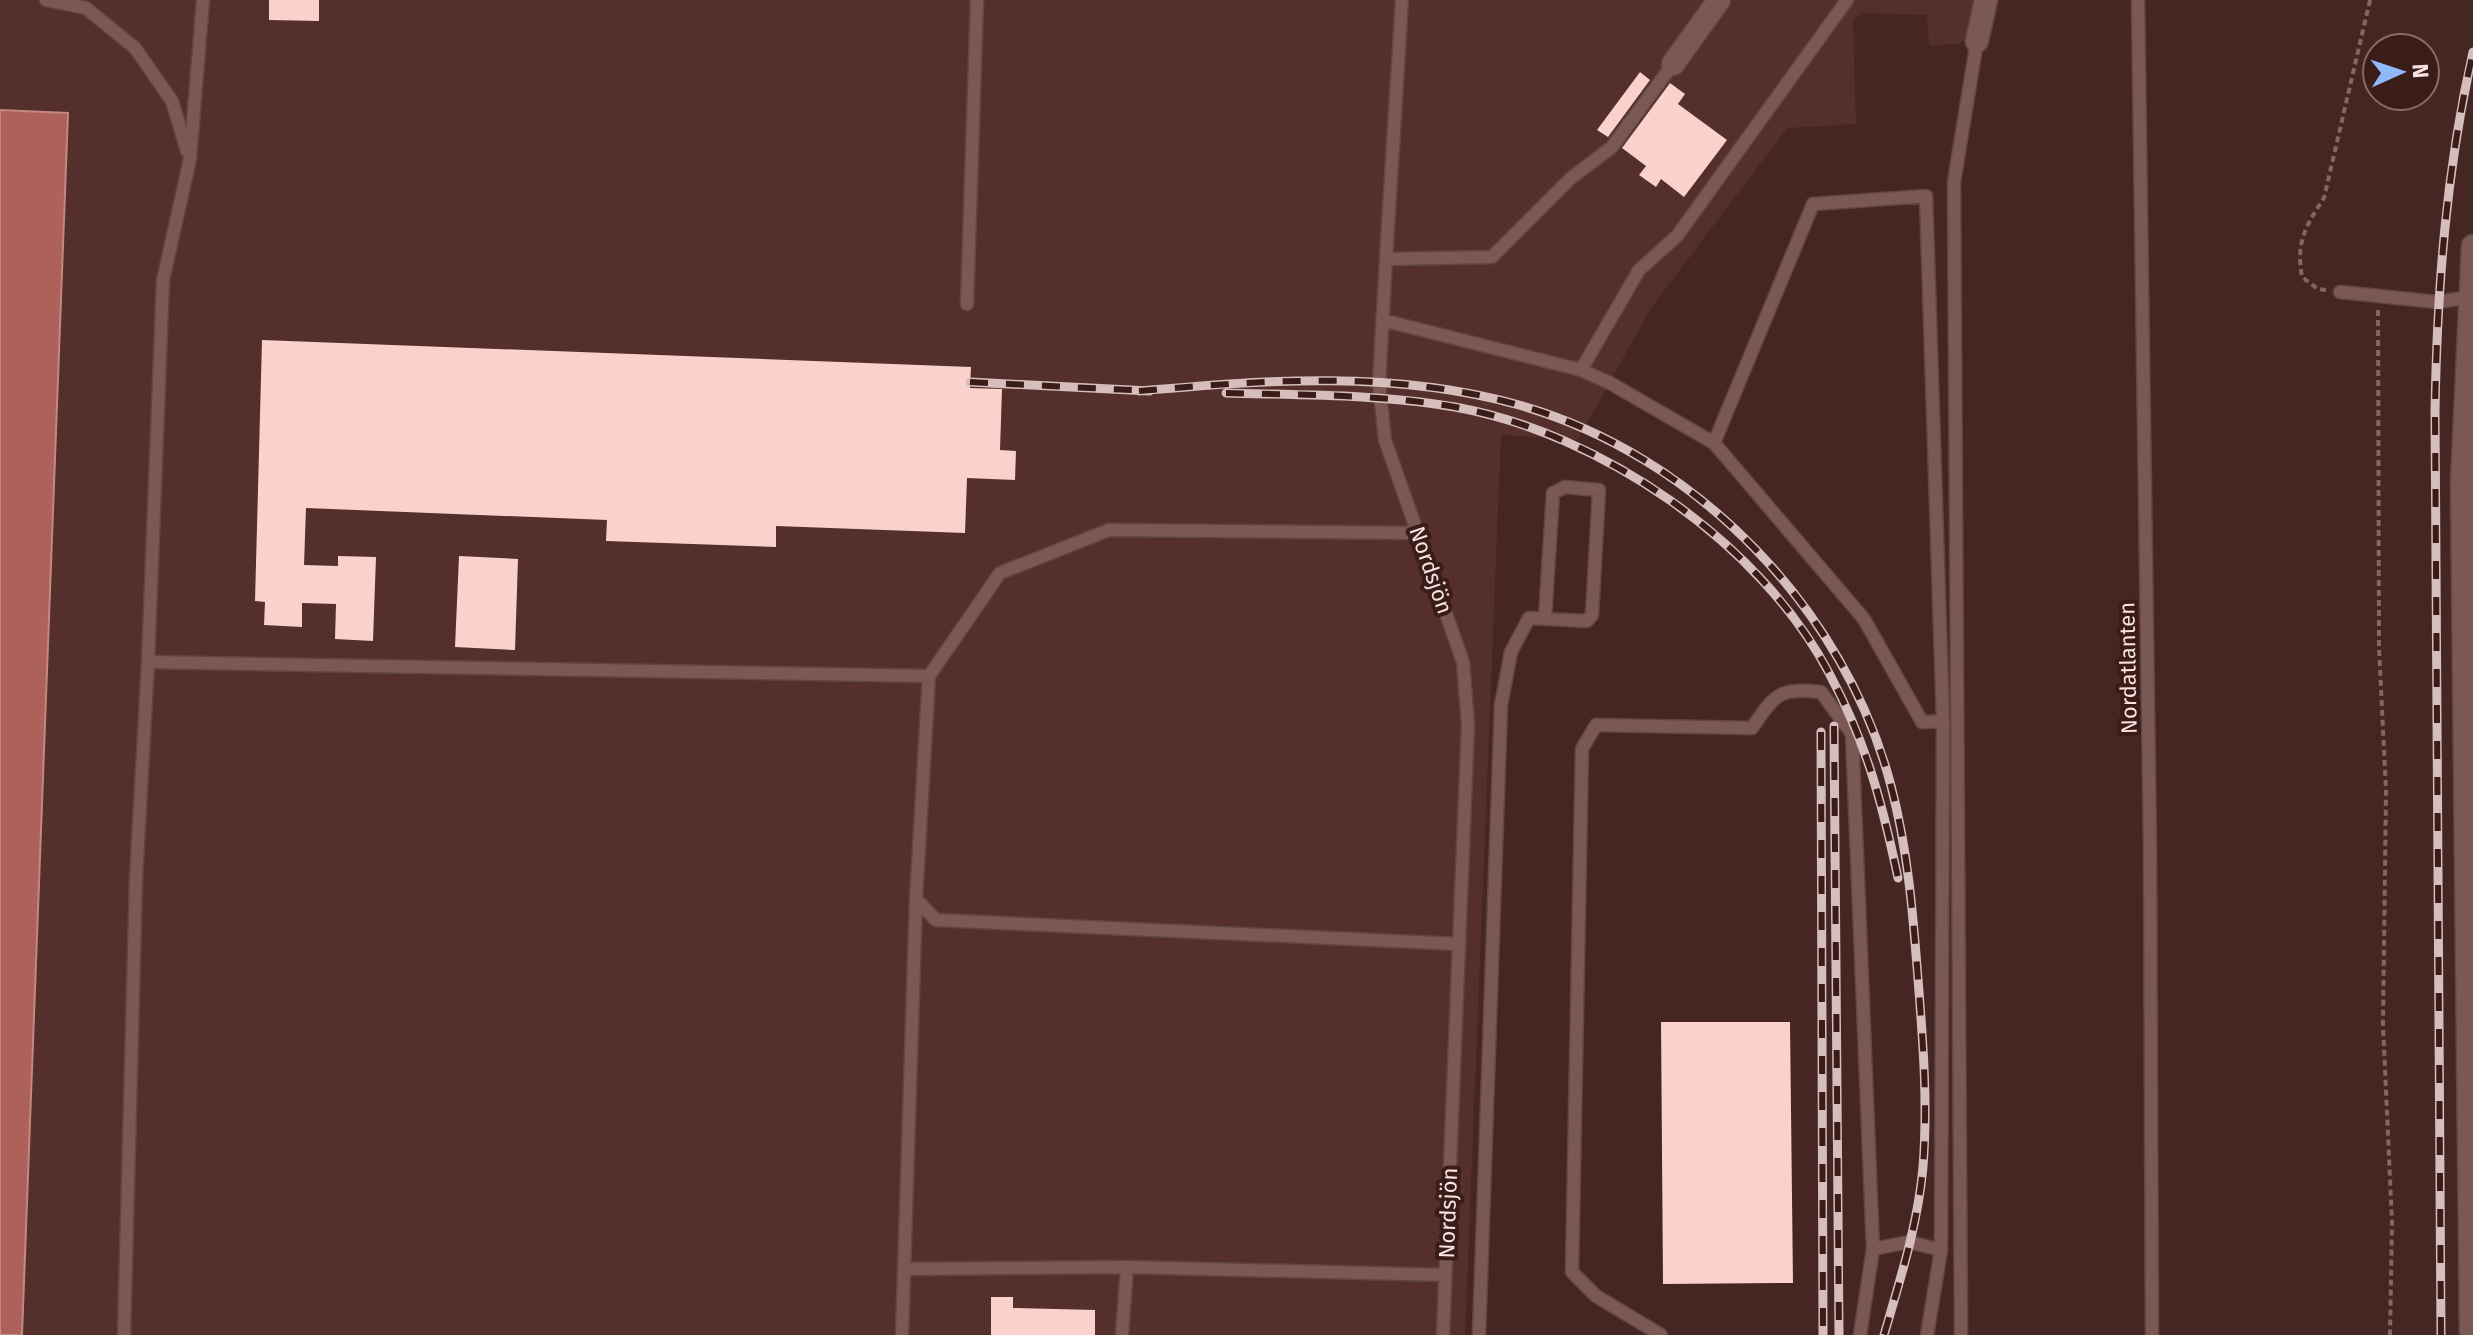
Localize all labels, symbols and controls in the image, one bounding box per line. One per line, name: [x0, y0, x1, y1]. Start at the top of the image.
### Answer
north arrow: [2361, 32, 2441, 112]
text: N: [2407, 63, 2434, 79]
street label: Nordsjön: [1403, 523, 1459, 617]
street label: Nordatlanten: [2113, 602, 2143, 734]
street label: Nordsjön: [1433, 1167, 1463, 1259]

